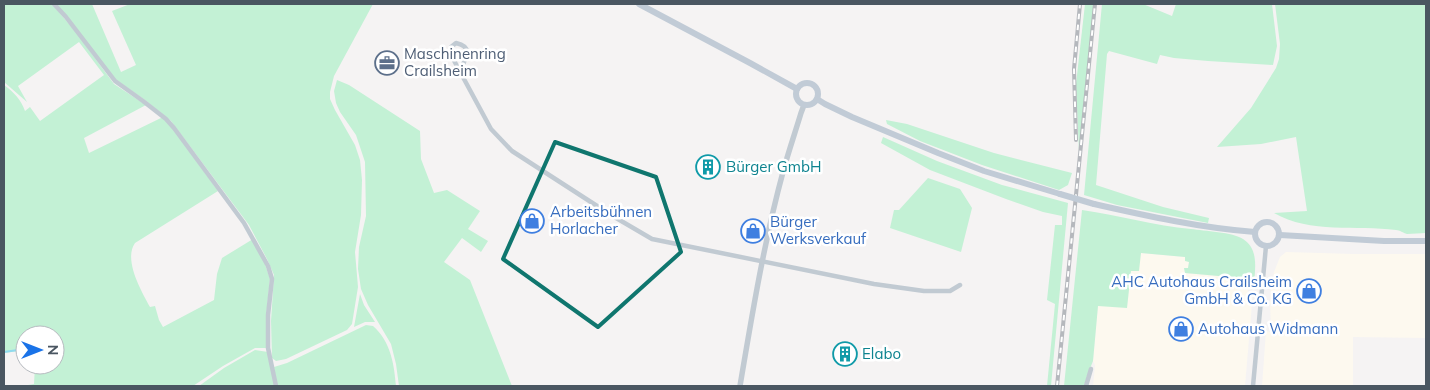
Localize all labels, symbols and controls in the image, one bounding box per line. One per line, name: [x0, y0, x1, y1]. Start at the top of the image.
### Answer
place label: Maschinenring Crailsheim: [404, 44, 506, 80]
office icon: Maschinenring Crailsheim: [374, 50, 400, 76]
building icon: Bürger GmbH: [695, 154, 721, 180]
place label: Bürger GmbH: [726, 157, 821, 176]
place label: Arbeitsbühnen Horlacher: [550, 202, 652, 238]
shop icon: Arbeitsbühnen Horlacher: [519, 208, 545, 234]
place label: Bürger Werksverkauf: [770, 212, 867, 248]
shop icon: Bürger Werksverkauf: [740, 218, 766, 244]
place label: AHC Autohaus Crailsheim GmbH & Co. KG: [1111, 272, 1292, 308]
shop icon: AHC Autohaus Crailsheim GmbH & Co. KG: [1296, 278, 1322, 304]
shop icon: Autohaus Widmann: [1168, 316, 1194, 342]
place label: Autohaus Widmann: [1198, 319, 1338, 338]
north arrow: [15, 325, 65, 375]
building icon: Elabo: [832, 341, 858, 367]
place label: Elabo: [862, 344, 901, 363]
text: N: [44, 345, 62, 355]

